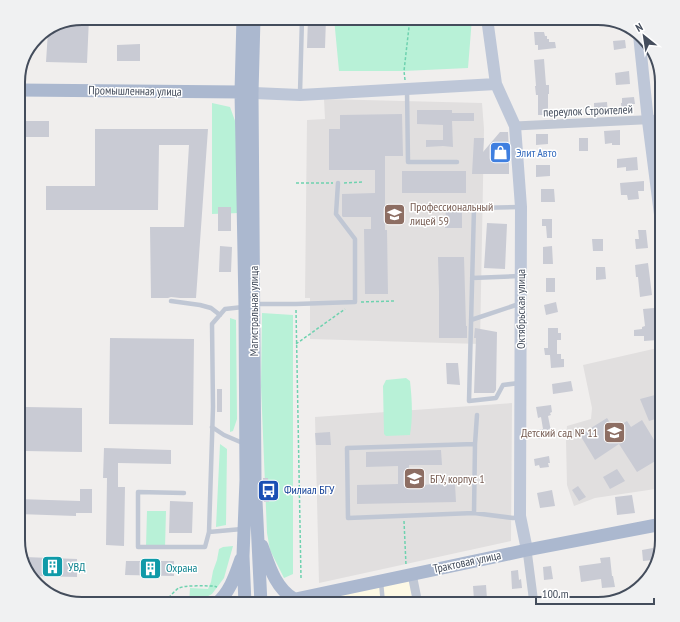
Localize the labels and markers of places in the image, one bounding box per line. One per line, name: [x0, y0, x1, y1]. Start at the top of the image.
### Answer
shop icon: Элит Авто: [487, 140, 513, 166]
place label: Элит Авто: [516, 145, 557, 160]
place label: Профессиональный лицей 59: [409, 199, 493, 228]
school or university icon: Профессиональный лицей 59: [381, 201, 407, 227]
school or university icon: Детский сад № 11: [601, 420, 627, 446]
place label: Детский сад № 11: [521, 425, 598, 440]
school or university icon: БГУ, корпус 1: [401, 466, 427, 492]
place label: БГУ, корпус 1: [430, 471, 485, 486]
bus stop icon: Филиал БГУ: [255, 477, 281, 503]
place label: Филиал БГУ: [284, 482, 335, 497]
building icon: УВД: [40, 554, 66, 580]
building icon: Охрана: [137, 555, 163, 581]
place label: УВД: [68, 559, 86, 574]
place label: Охрана: [166, 560, 198, 575]

